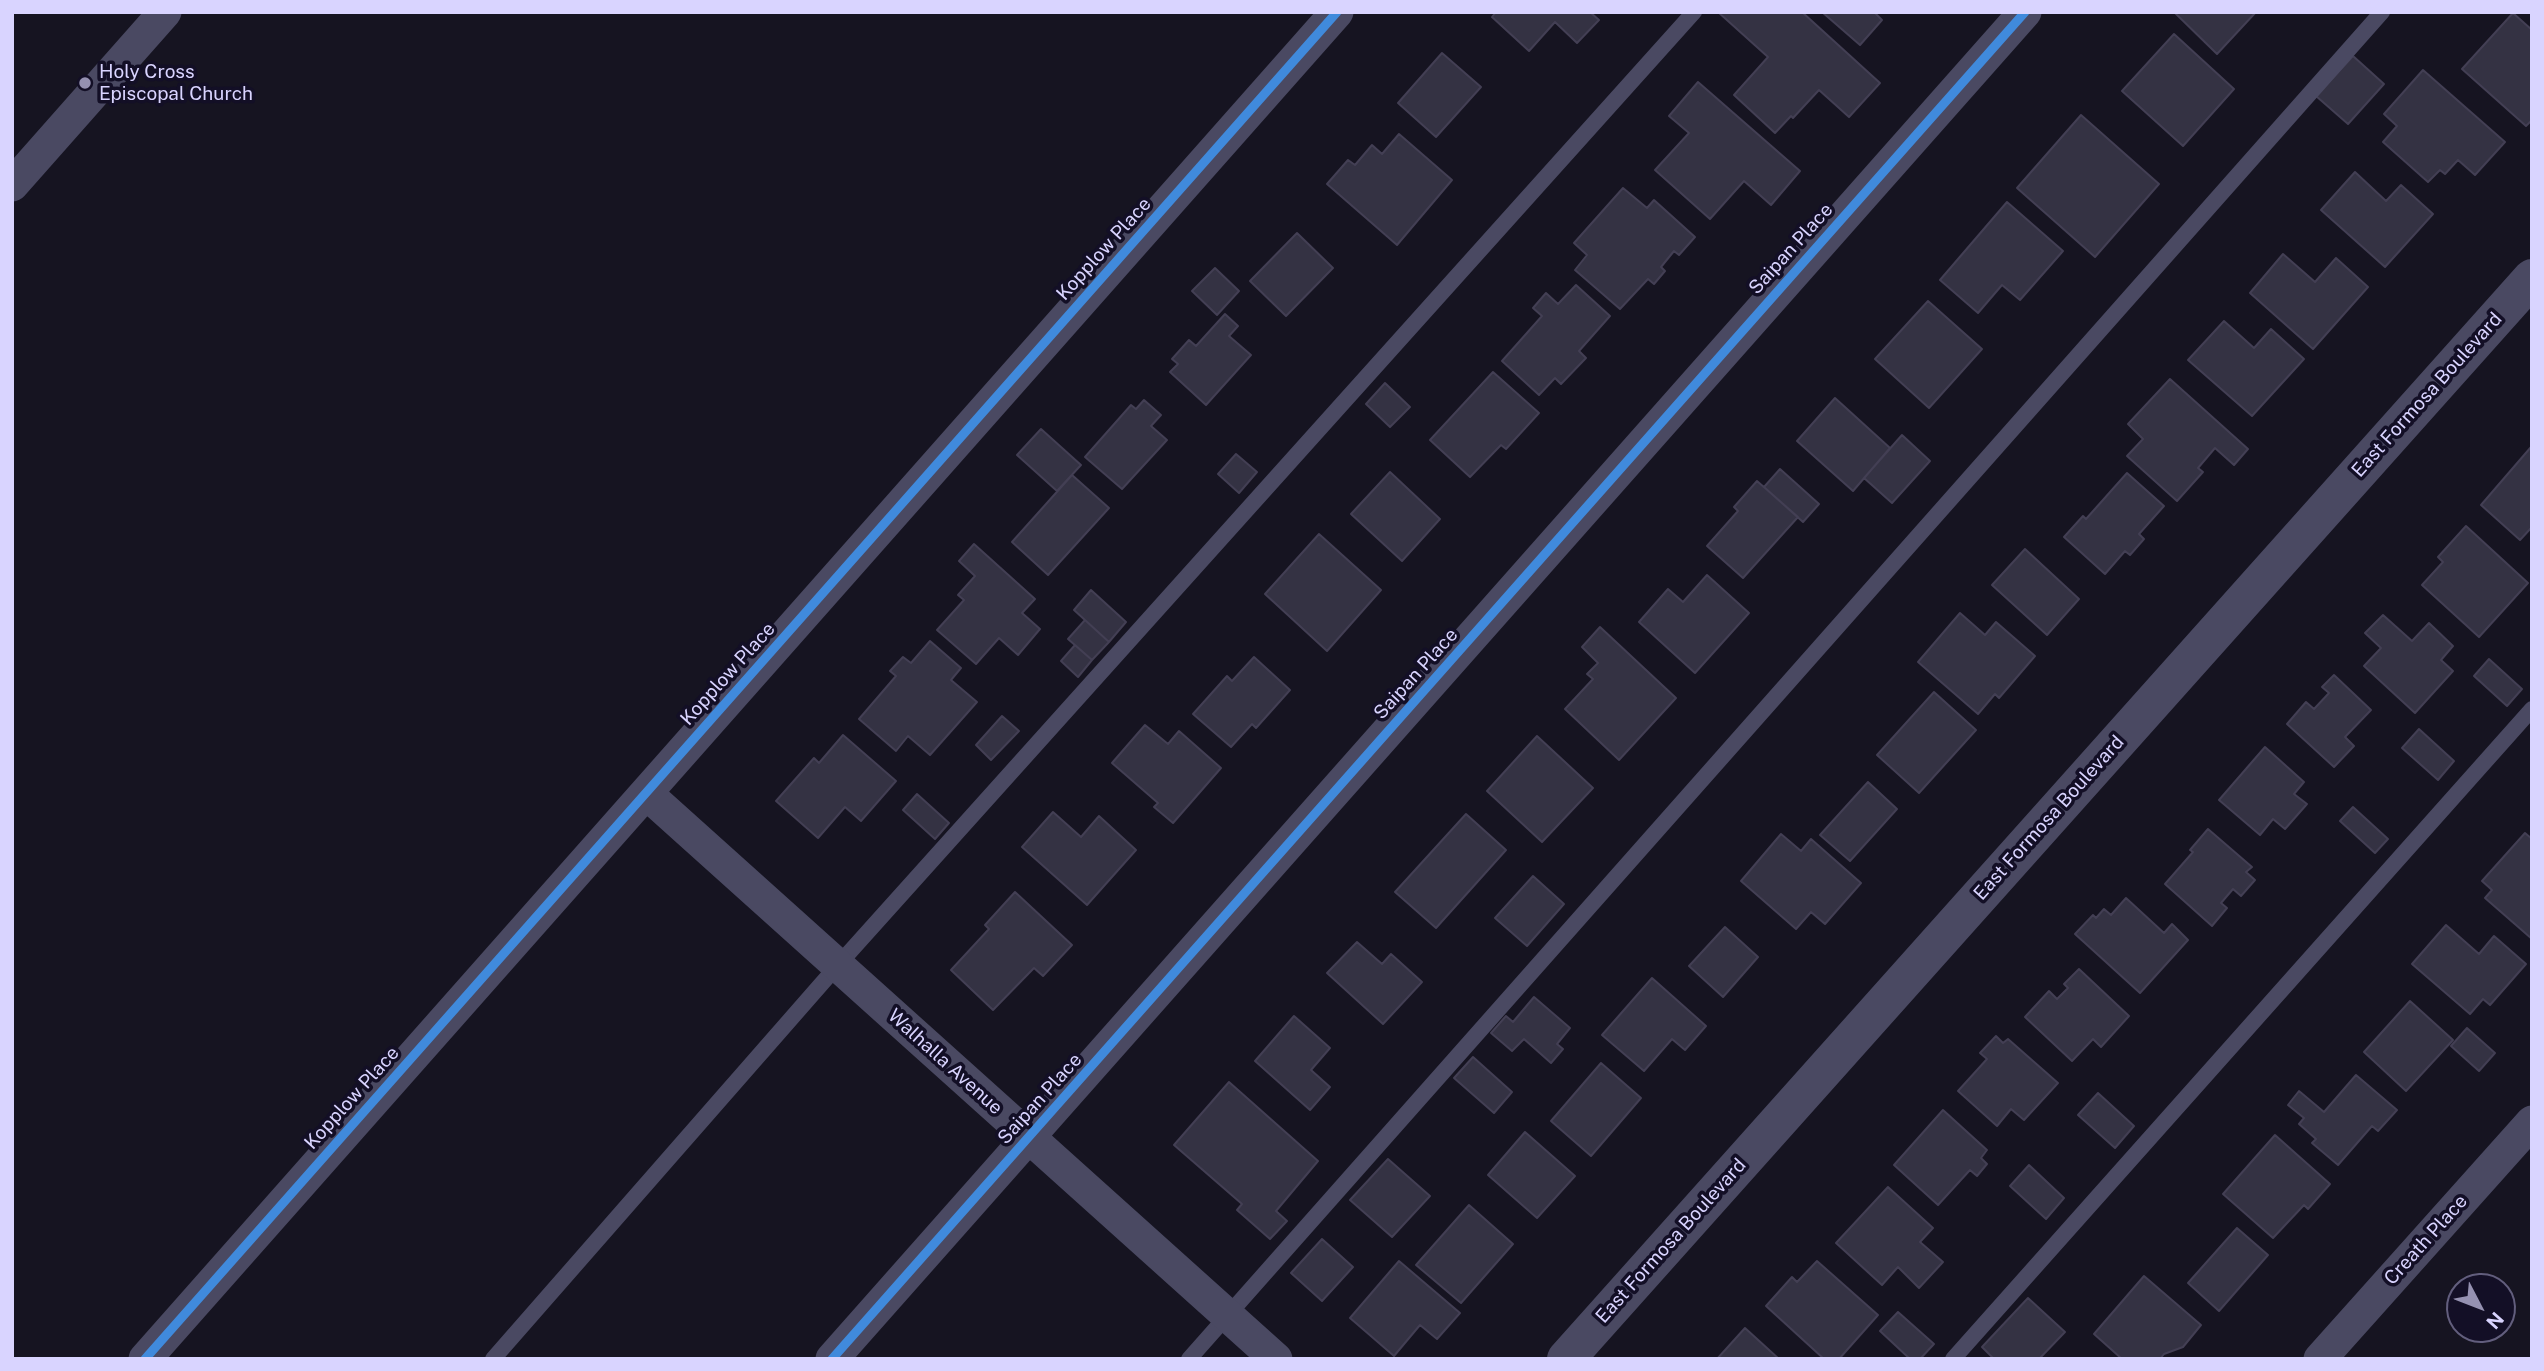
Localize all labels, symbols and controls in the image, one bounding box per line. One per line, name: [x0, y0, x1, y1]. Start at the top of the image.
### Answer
place label: Holy Cross Episcopal Church: [99, 61, 253, 105]
marker: Holy Cross Episcopal Church: [77, 75, 93, 91]
street label: Kopplow Place: [1052, 193, 1156, 305]
street label: Saipan Place: [1744, 199, 1838, 299]
street label: East Formosa Boulevard: [2347, 308, 2507, 482]
street label: Kopplow Place: [676, 618, 780, 730]
street label: Saipan Place: [1369, 624, 1463, 724]
street label: East Formosa Boulevard: [1969, 731, 2129, 905]
street label: Walhalla Avenue: [883, 1005, 1007, 1119]
street label: Kopplow Place: [300, 1042, 404, 1154]
street label: Saipan Place: [993, 1049, 1087, 1149]
street label: East Formosa Boulevard: [1591, 1154, 1751, 1328]
street label: Creath Place: [2380, 1190, 2472, 1290]
north arrow: [2446, 1273, 2516, 1343]
text: N: [2482, 1308, 2508, 1334]

